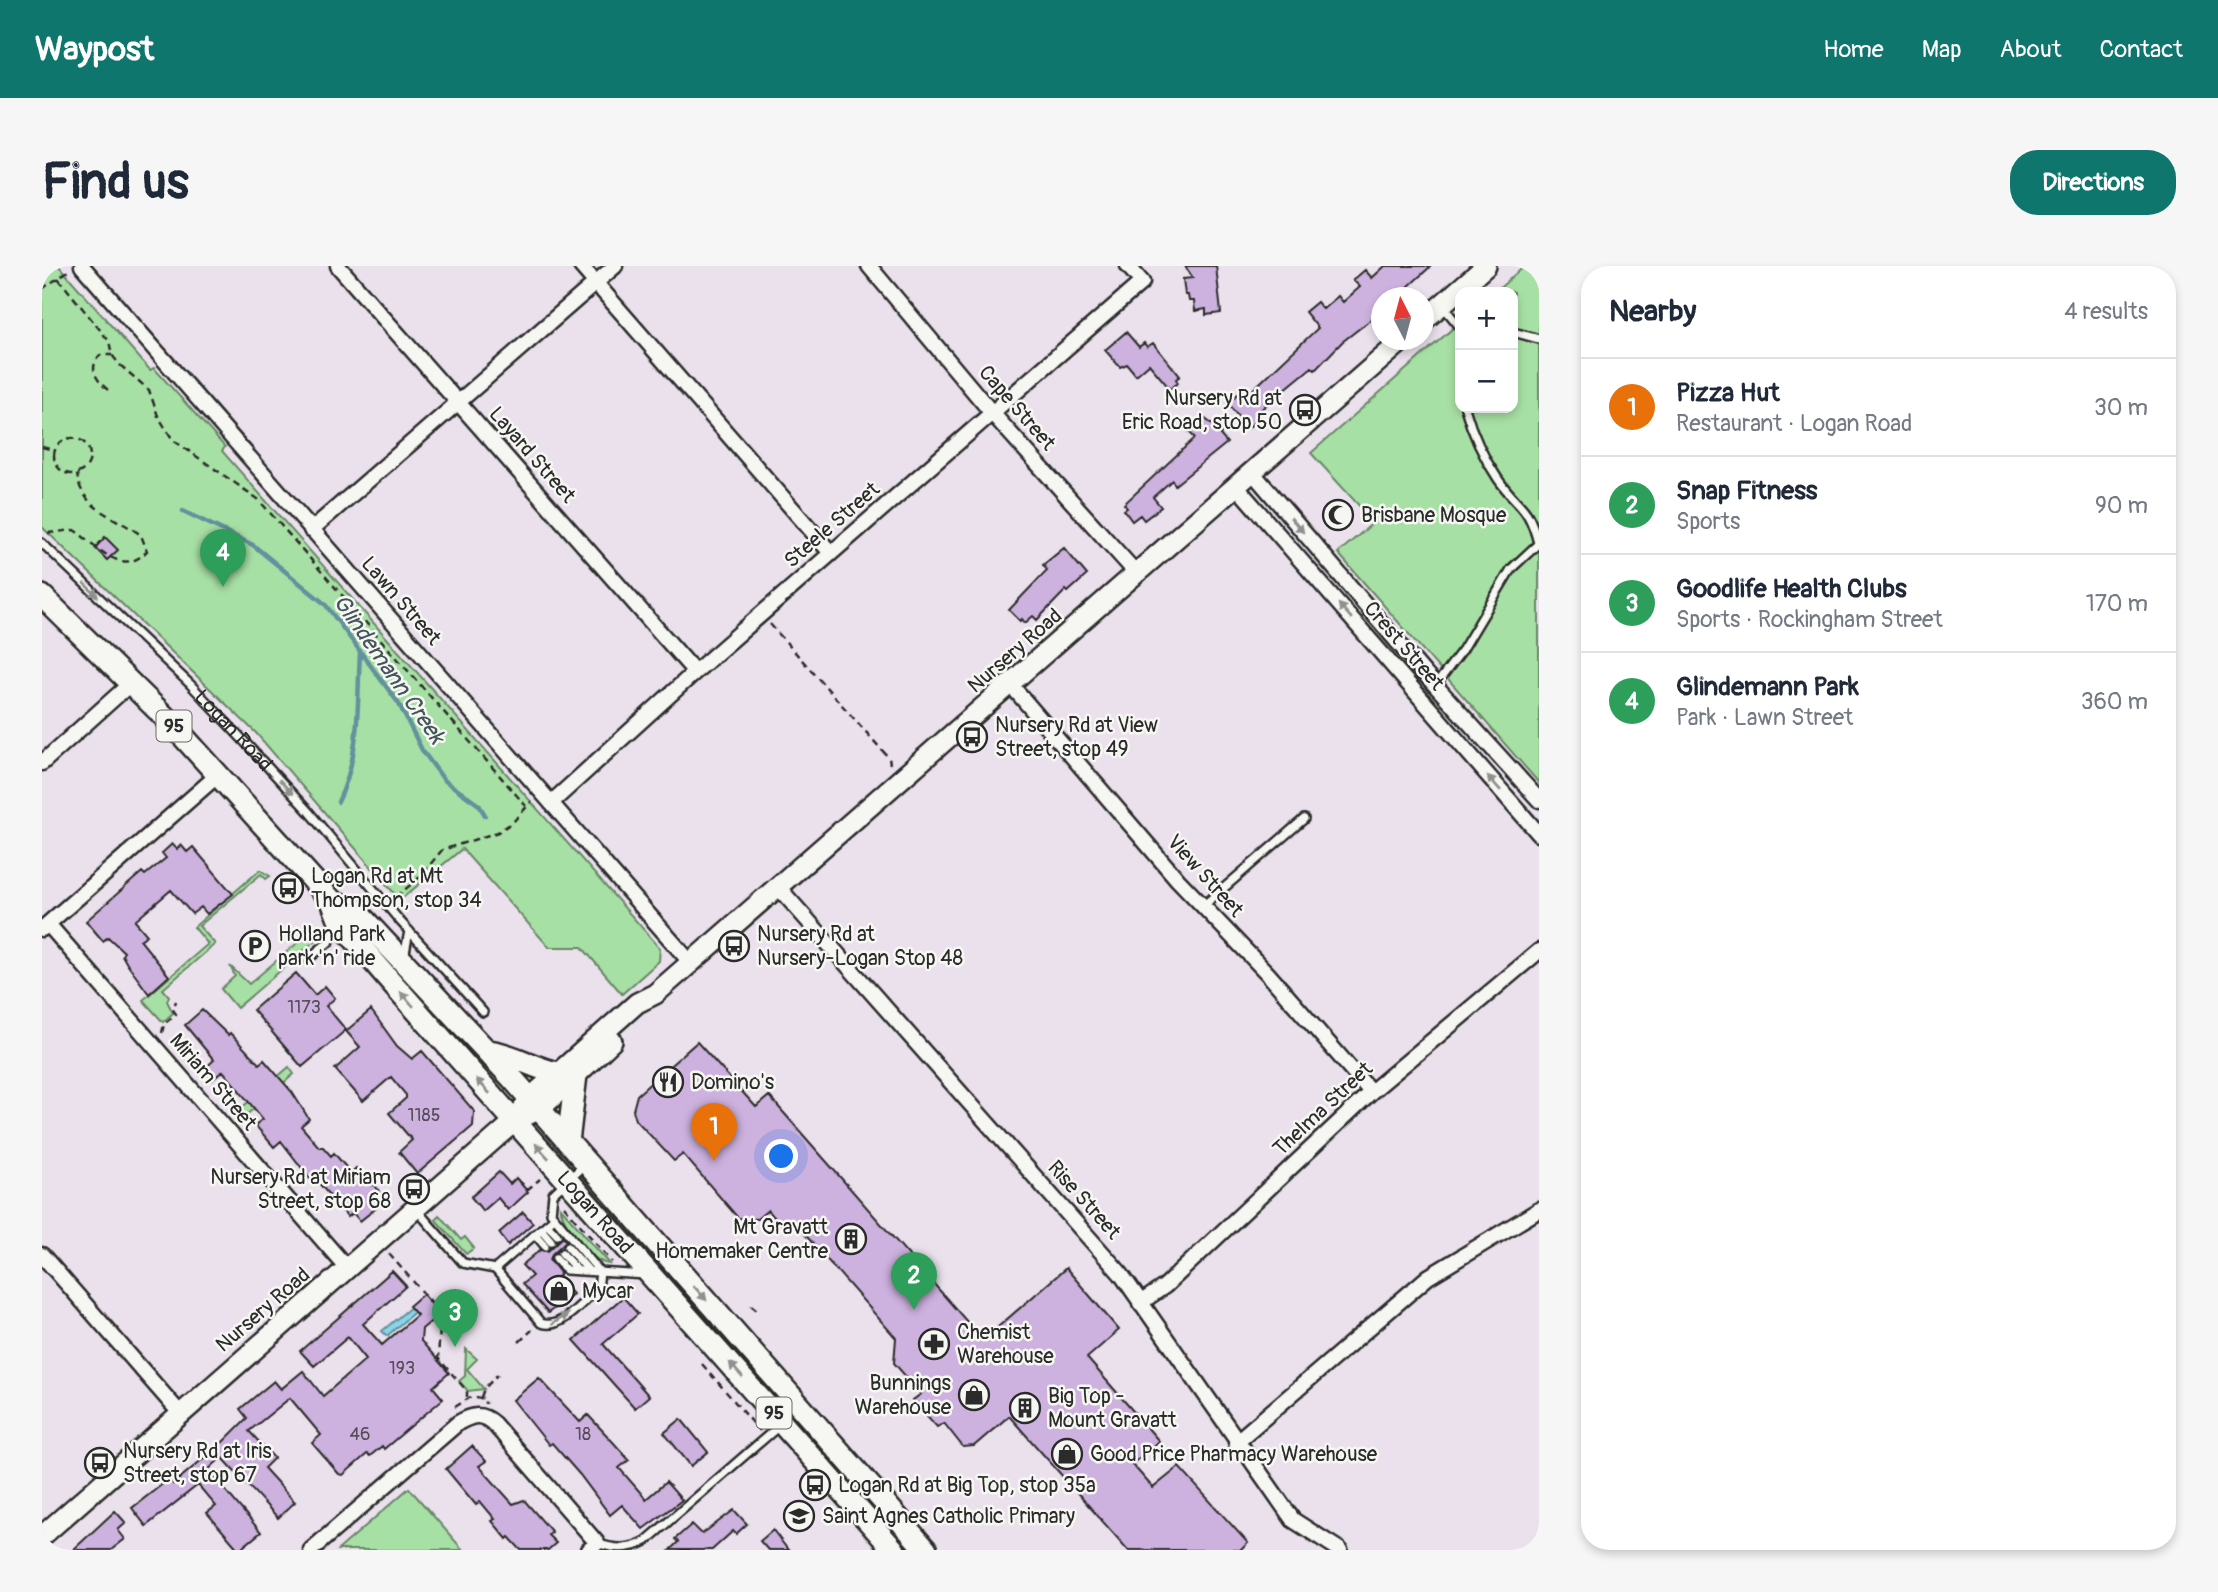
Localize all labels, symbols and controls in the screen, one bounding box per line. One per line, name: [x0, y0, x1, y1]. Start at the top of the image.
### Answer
text: Waypost: [35, 29, 154, 70]
text: Home: [1823, 35, 1884, 64]
text: Map: [1922, 35, 1962, 64]
text: About: [2000, 35, 2062, 64]
text: Contact: [2100, 35, 2183, 64]
button: Directions: [2010, 150, 2176, 215]
text: Find us: [42, 152, 189, 213]
north arrow: [1371, 287, 1434, 350]
map controls: [1455, 287, 1518, 413]
button: +: [1455, 287, 1518, 350]
text: Nearby: [1609, 293, 1696, 330]
text: 4 results: [2064, 297, 2148, 326]
button: −: [1455, 350, 1518, 413]
street label: Cape Street: [973, 360, 1062, 457]
text: Pizza Hut: [1676, 377, 1780, 409]
place label: Nursery Rd at Eric Road, stop 50: [1122, 385, 1283, 436]
bus stop icon: Nursery Rd at Eric Road, stop 50: [1288, 393, 1322, 427]
text: 1: [1628, 393, 1637, 422]
text: 30 m: [2094, 393, 2148, 422]
street label: Layard Street: [483, 401, 582, 509]
text: Restaurant · Logan Road: [1676, 409, 1912, 438]
text: Snap Fitness: [1676, 475, 1817, 507]
street label: Steele Street: [779, 476, 886, 574]
text: 2: [1626, 491, 1638, 520]
text: 90 m: [2095, 491, 2148, 520]
mosque icon: Brisbane Mosque: [1321, 498, 1355, 532]
place label: Brisbane Mosque: [1361, 502, 1507, 529]
text: Sports: [1676, 507, 1740, 536]
one-way arrow: [1289, 516, 1305, 534]
pin: 4: [200, 529, 246, 587]
street label: Lawn Street: [355, 551, 447, 651]
text: Goodlife Health Clubs: [1676, 573, 1907, 605]
one-way arrow: [83, 582, 100, 599]
water label: Glindemann Creek: [327, 589, 453, 751]
text: 3: [1626, 589, 1638, 618]
text: 170 m: [2086, 589, 2148, 618]
street label: Crest Street: [1358, 596, 1451, 697]
one-way arrow: [1337, 602, 1353, 620]
street label: Nursery Road: [962, 603, 1068, 699]
text: Sports · Rockingham Street: [1676, 605, 1943, 634]
text: Glindemann Park: [1676, 671, 1859, 703]
street label: Logan Road: [189, 684, 279, 777]
text: 4: [1625, 687, 1639, 716]
text: 360 m: [2081, 687, 2148, 716]
text: Park · Lawn Street: [1676, 703, 1853, 732]
road number: 95: [156, 710, 192, 741]
place label: Nursery Rd at View Street, stop 49: [995, 712, 1158, 763]
bus stop icon: Nursery Rd at View Street, stop 49: [955, 720, 989, 754]
one-way arrow: [1487, 774, 1502, 791]
one-way arrow: [277, 778, 293, 795]
street label: View Street: [1161, 829, 1250, 923]
place label: Logan Rd at Mt Thompson, stop 34: [311, 863, 482, 914]
bus stop icon: Logan Rd at Mt Thompson, stop 34: [271, 871, 305, 905]
place label: Holland Park park 'n' ride: [278, 921, 385, 972]
place label: Nursery Rd at Nursery-Logan Stop 48: [757, 921, 963, 972]
parking icon: Holland Park park 'n' ride: [238, 929, 272, 963]
bus stop icon: Nursery Rd at Nursery-Logan Stop 48: [717, 929, 751, 963]
one-way arrow: [399, 991, 415, 1008]
house number: 1173: [287, 996, 321, 1019]
street label: Miriam Street: [163, 1028, 263, 1137]
street label: Thelma Street: [1267, 1056, 1379, 1162]
restaurant icon: Domino's: [651, 1065, 685, 1099]
place label: Domino's: [691, 1069, 775, 1096]
one-way arrow: [476, 1078, 492, 1095]
pin: 1: [691, 1103, 737, 1161]
house number: 1185: [408, 1104, 440, 1127]
your location: [764, 1139, 798, 1173]
one-way arrow: [534, 1142, 550, 1160]
street label: Rise Street: [1041, 1155, 1127, 1246]
place label: Nursery Rd at Miriam Street, stop 68: [210, 1164, 391, 1215]
street label: Logan Road: [551, 1165, 639, 1260]
bus stop icon: Nursery Rd at Miriam Street, stop 68: [397, 1172, 431, 1206]
place label: Mt Gravatt Homemaker Centre: [655, 1214, 829, 1265]
building icon: Mt Gravatt Homemaker Centre: [834, 1222, 868, 1256]
pin: 2: [891, 1252, 937, 1310]
street label: Nursery Road: [210, 1262, 316, 1358]
shop icon: Mycar: [542, 1274, 576, 1308]
place label: Mycar: [582, 1278, 635, 1305]
one-way arrow: [692, 1284, 708, 1302]
pin: 3: [432, 1289, 478, 1347]
one-way arrow: [550, 1312, 570, 1325]
place label: Chemist Warehouse: [957, 1319, 1054, 1370]
pharmacy icon: Chemist Warehouse: [917, 1327, 951, 1361]
house number: 193: [389, 1357, 415, 1380]
one-way arrow: [728, 1361, 744, 1379]
place label: Bunnings Warehouse: [854, 1370, 952, 1421]
shop icon: Bunnings Warehouse: [957, 1378, 991, 1412]
place label: Big Top - Mount Gravatt: [1048, 1383, 1177, 1434]
building icon: Big Top - Mount Gravatt: [1008, 1391, 1042, 1425]
road number: 95: [756, 1398, 792, 1428]
house number: 46: [350, 1423, 370, 1446]
house number: 18: [575, 1423, 591, 1446]
shop icon: Good Price Pharmacy Warehouse: [1050, 1437, 1084, 1471]
place label: Nursery Rd at Iris Street, stop 67: [123, 1438, 272, 1489]
place label: Good Price Pharmacy Warehouse: [1090, 1441, 1378, 1468]
bus stop icon: Nursery Rd at Iris Street, stop 67: [83, 1446, 117, 1480]
bus stop icon: Logan Rd at Big Top, stop 35a: [798, 1468, 832, 1502]
place label: Logan Rd at Big Top, stop 35a: [838, 1472, 1096, 1499]
school or university icon: Saint Agnes Catholic Primary: [782, 1499, 816, 1533]
place label: Saint Agnes Catholic Primary: [822, 1503, 1075, 1530]

